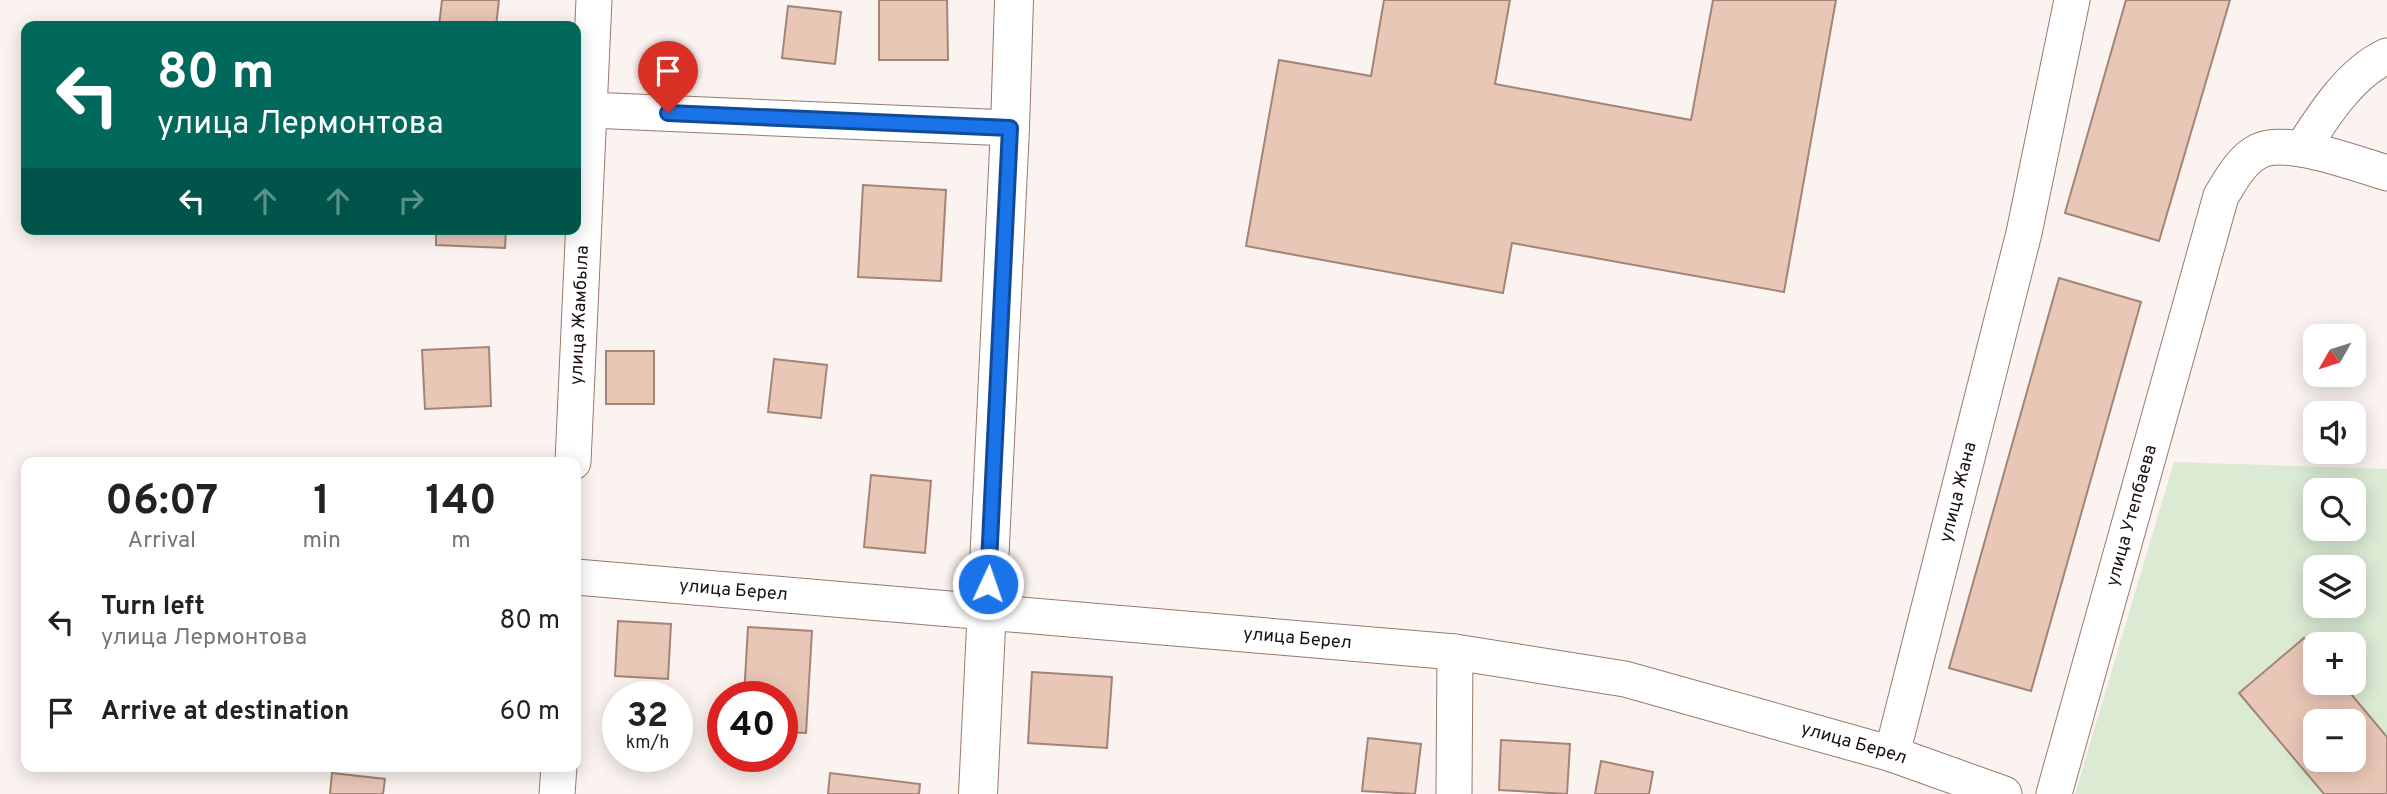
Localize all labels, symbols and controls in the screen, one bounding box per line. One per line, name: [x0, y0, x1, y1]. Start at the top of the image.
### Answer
pin: [638, 41, 698, 113]
text: 80 m: [157, 44, 274, 106]
icon: left: [42, 49, 133, 140]
icon: arrive: [649, 52, 687, 90]
text: улица Лермонтова: [157, 105, 444, 145]
icon: left: [173, 182, 211, 220]
icon: ahead: [246, 182, 284, 220]
icon: ahead: [319, 182, 357, 220]
icon: right: [392, 182, 430, 220]
street label: улица Жамбыла: [565, 245, 594, 386]
north arrow: [2303, 324, 2366, 387]
map controls: [2303, 324, 2366, 772]
button: sound: [2303, 401, 2366, 464]
street label: улица Жана: [1935, 440, 1982, 545]
street label: улица Утепбаева: [2101, 442, 2162, 589]
text: 06:07: [105, 476, 218, 529]
text: 1: [313, 476, 330, 529]
text: 140: [425, 476, 497, 529]
button: search: [2303, 478, 2366, 541]
text: Arrival: [128, 527, 196, 556]
text: min: [303, 527, 341, 556]
text: m: [451, 527, 471, 556]
position arrow: [951, 547, 1025, 621]
button: layers: [2303, 555, 2366, 618]
street label: улица Берел: [678, 574, 789, 607]
text: Turn left: [101, 591, 205, 624]
icon: left: [42, 603, 80, 641]
text: 80 m: [500, 605, 560, 638]
street label: улица Берел: [1242, 622, 1353, 655]
text: улица Лермонтова: [101, 624, 307, 653]
button: +: [2303, 632, 2366, 695]
speed limit sign: 40: [707, 681, 798, 772]
icon: arrive: [42, 694, 80, 732]
text: 32: [627, 695, 668, 739]
text: Arrive at destination: [101, 696, 349, 729]
text: 60 m: [500, 696, 560, 729]
button: −: [2303, 709, 2366, 772]
street label: улица Берел: [1798, 717, 1910, 770]
text: km/h: [626, 732, 669, 755]

